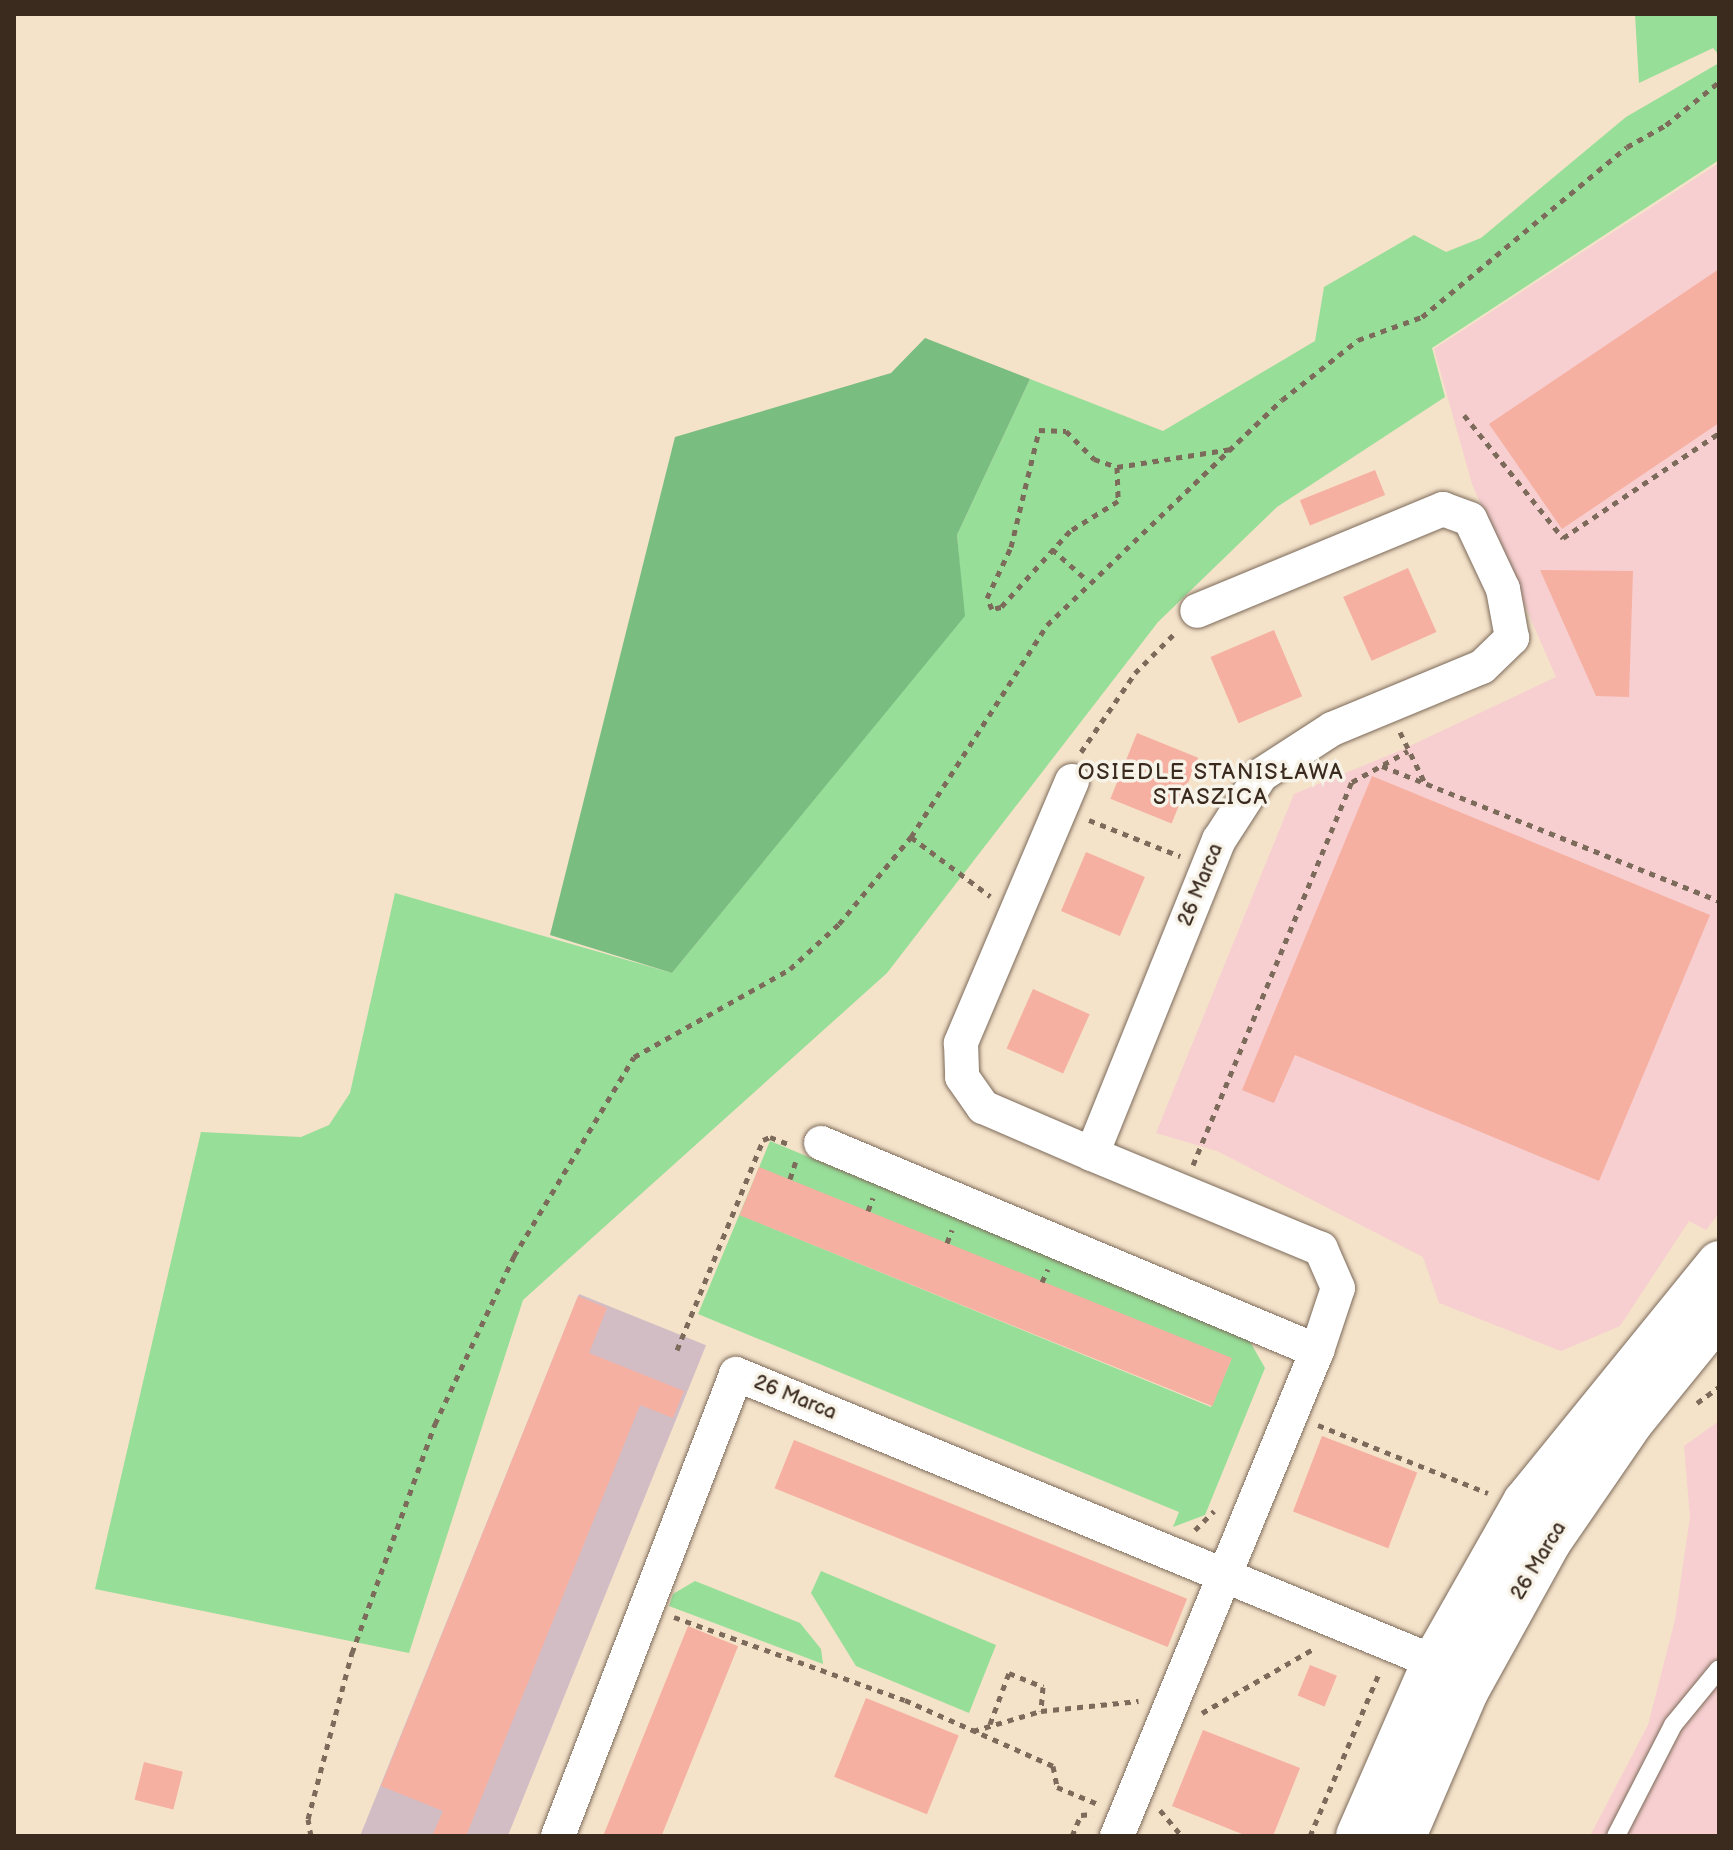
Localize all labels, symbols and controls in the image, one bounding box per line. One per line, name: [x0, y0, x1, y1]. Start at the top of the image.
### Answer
district label: OSIEDLE STANISŁAWA STASZICA: [1077, 759, 1345, 810]
street label: 26 Marca: [1174, 840, 1228, 930]
street label: 26 Marca: [750, 1371, 840, 1425]
street label: 26 Marca: [1506, 1518, 1572, 1604]

